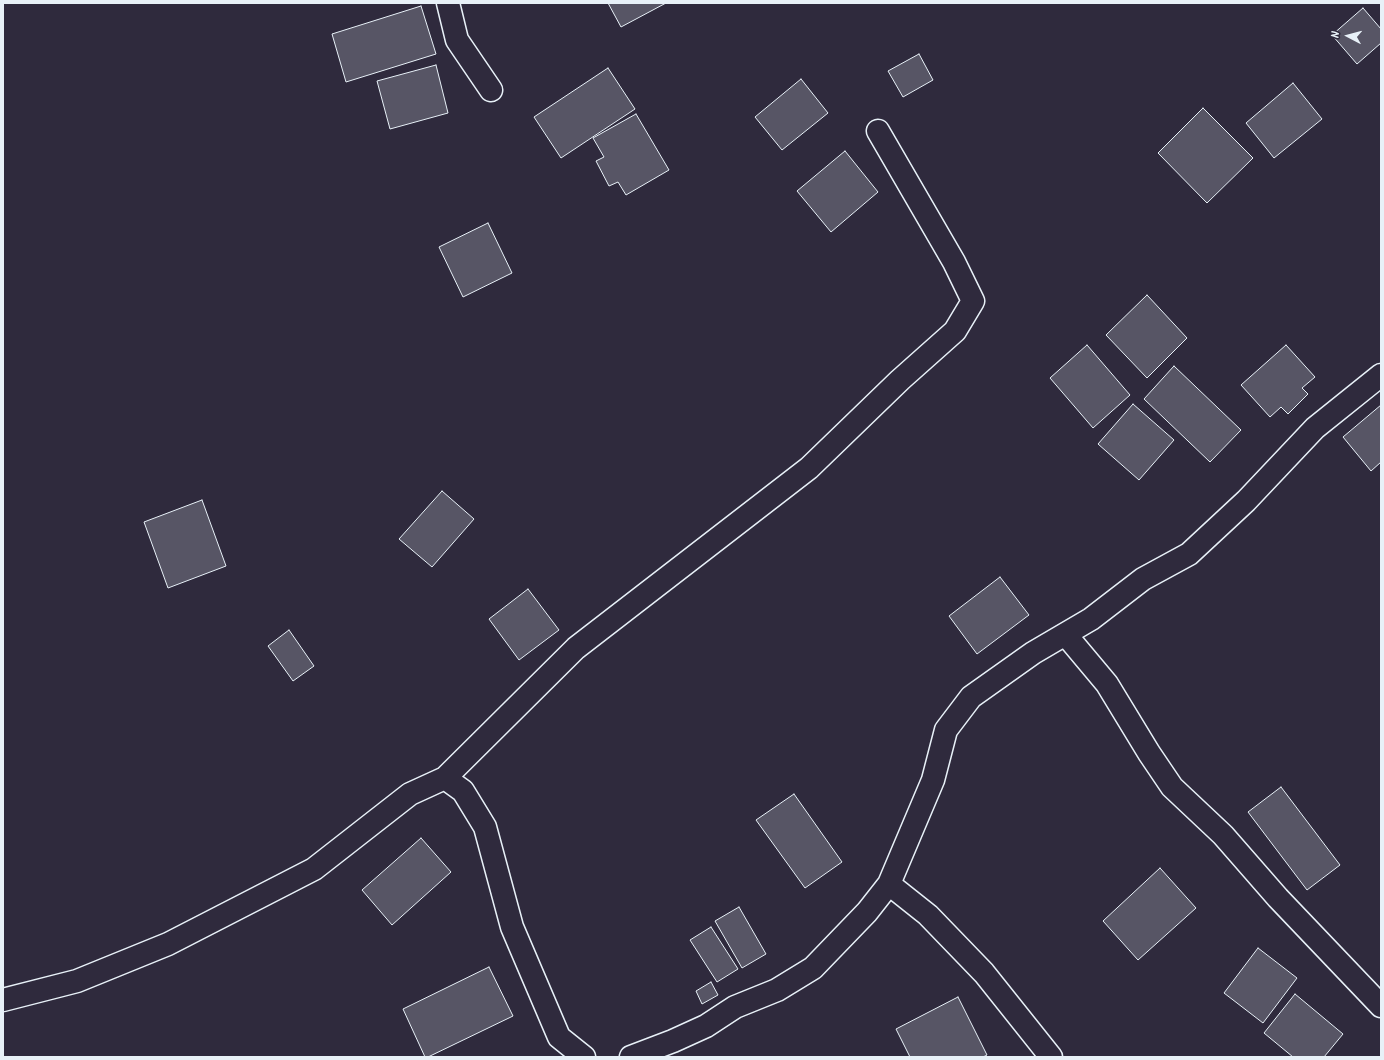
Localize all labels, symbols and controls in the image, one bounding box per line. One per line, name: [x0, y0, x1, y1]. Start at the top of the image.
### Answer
north arrow: [1328, 16, 1368, 56]
text: N: [1327, 30, 1345, 39]

